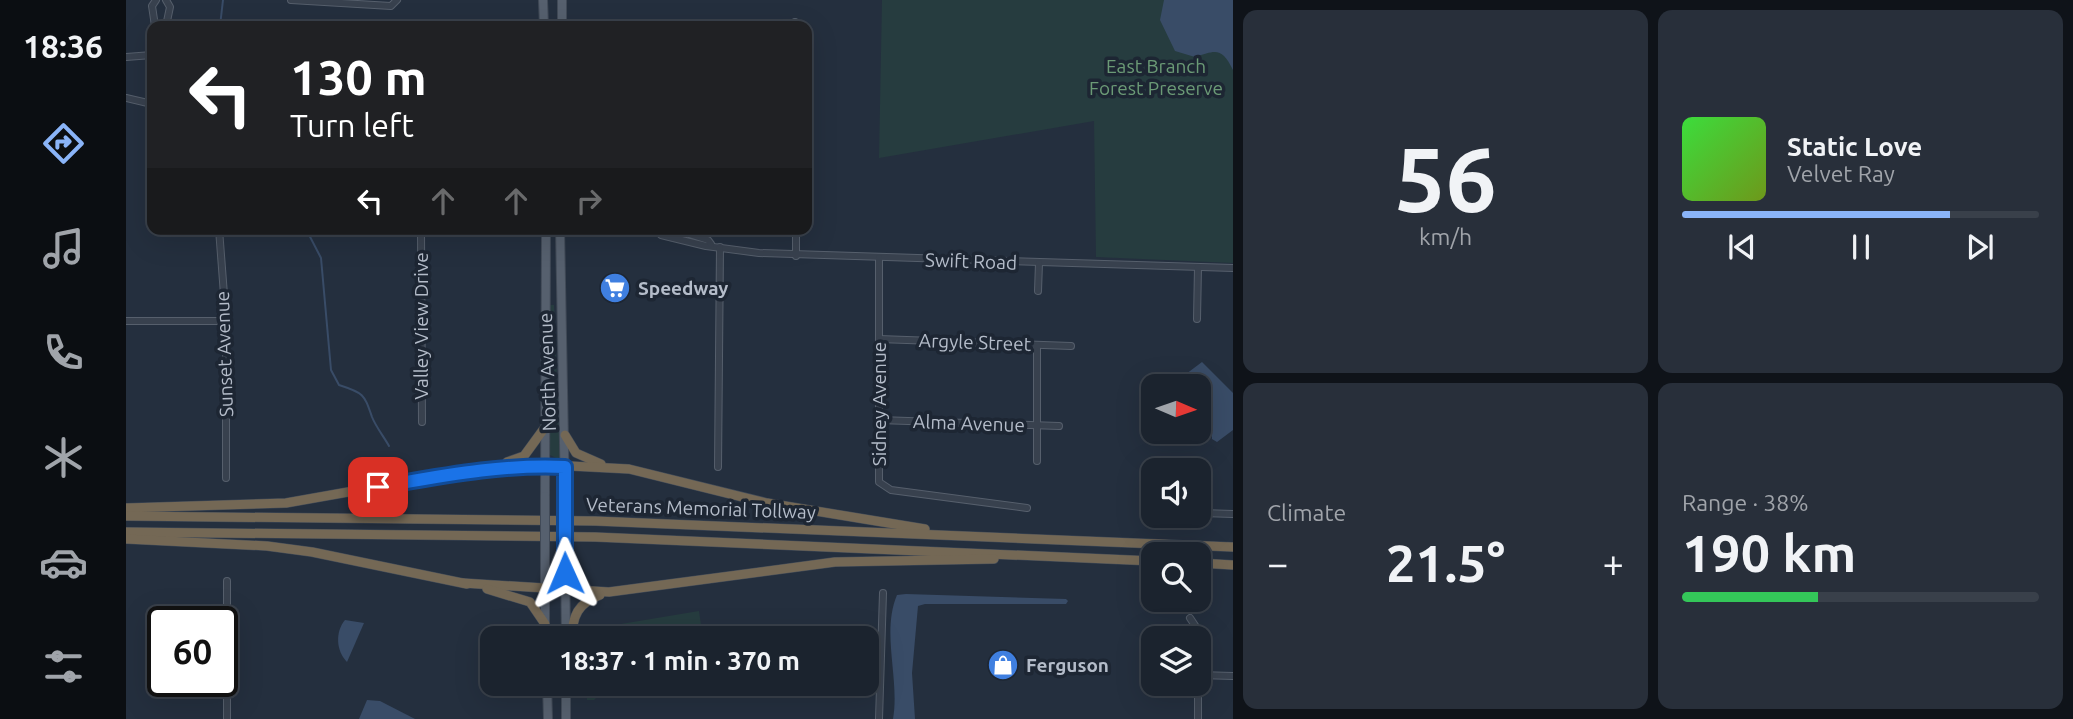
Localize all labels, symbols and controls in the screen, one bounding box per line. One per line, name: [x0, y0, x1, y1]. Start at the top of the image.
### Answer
text: 18:36: [23, 28, 103, 64]
icon: left: [175, 49, 266, 140]
text: 130 m: [290, 49, 427, 104]
park label: East Branch Forest Preserve: [1089, 55, 1223, 99]
text: Turn left: [290, 107, 414, 143]
icon: directions: [39, 119, 88, 168]
text: 56: [1394, 127, 1497, 229]
text: Static Love: [1787, 132, 1922, 161]
text: Velvet Ray: [1787, 161, 1895, 186]
icon: left: [351, 182, 389, 220]
icon: ahead: [424, 182, 462, 220]
icon: ahead: [497, 182, 535, 220]
icon: right: [570, 182, 608, 220]
icon: music: [39, 224, 88, 273]
text: km/h: [1419, 224, 1472, 249]
icon: previous: [1723, 228, 1761, 266]
icon: pause: [1842, 228, 1880, 266]
icon: next: [1961, 228, 1999, 266]
street label: Swift Road: [925, 248, 1017, 274]
street label: Valley View Drive: [410, 252, 432, 400]
supermarket icon: Speedway: [598, 271, 632, 305]
place label: Speedway: [638, 277, 728, 299]
street label: Sunset Avenue: [211, 291, 237, 417]
street label: North Avenue: [534, 312, 560, 432]
icon: phone: [39, 328, 88, 377]
street label: Argyle Street: [918, 329, 1032, 355]
street label: Sidney Avenue: [868, 342, 890, 466]
north arrow: [1141, 374, 1211, 444]
map controls: [1141, 374, 1211, 696]
street label: Alma Avenue: [913, 410, 1025, 436]
icon: climate: [39, 433, 88, 482]
pin: [348, 457, 408, 517]
button: sound: [1141, 458, 1211, 528]
icon: arrive: [359, 468, 397, 506]
text: Range · 38%: [1682, 490, 1809, 515]
street label: Veterans Memorial Tollway: [586, 493, 816, 523]
text: Climate: [1267, 500, 1346, 525]
text: 190 km: [1682, 524, 1856, 582]
text: 21.5°: [1386, 534, 1505, 592]
position arrow: [528, 536, 602, 610]
icon: car: [39, 538, 88, 587]
button: search: [1141, 542, 1211, 612]
text: −: [1267, 542, 1288, 584]
text: +: [1603, 542, 1624, 584]
speed limit sign: 60: [147, 606, 238, 697]
button: layers: [1141, 626, 1211, 696]
icon: filters: [39, 642, 88, 691]
text: 18:37 · 1 min · 370 m: [559, 646, 800, 675]
shop icon: Ferguson: [986, 648, 1020, 682]
place label: Ferguson: [1026, 654, 1109, 676]

